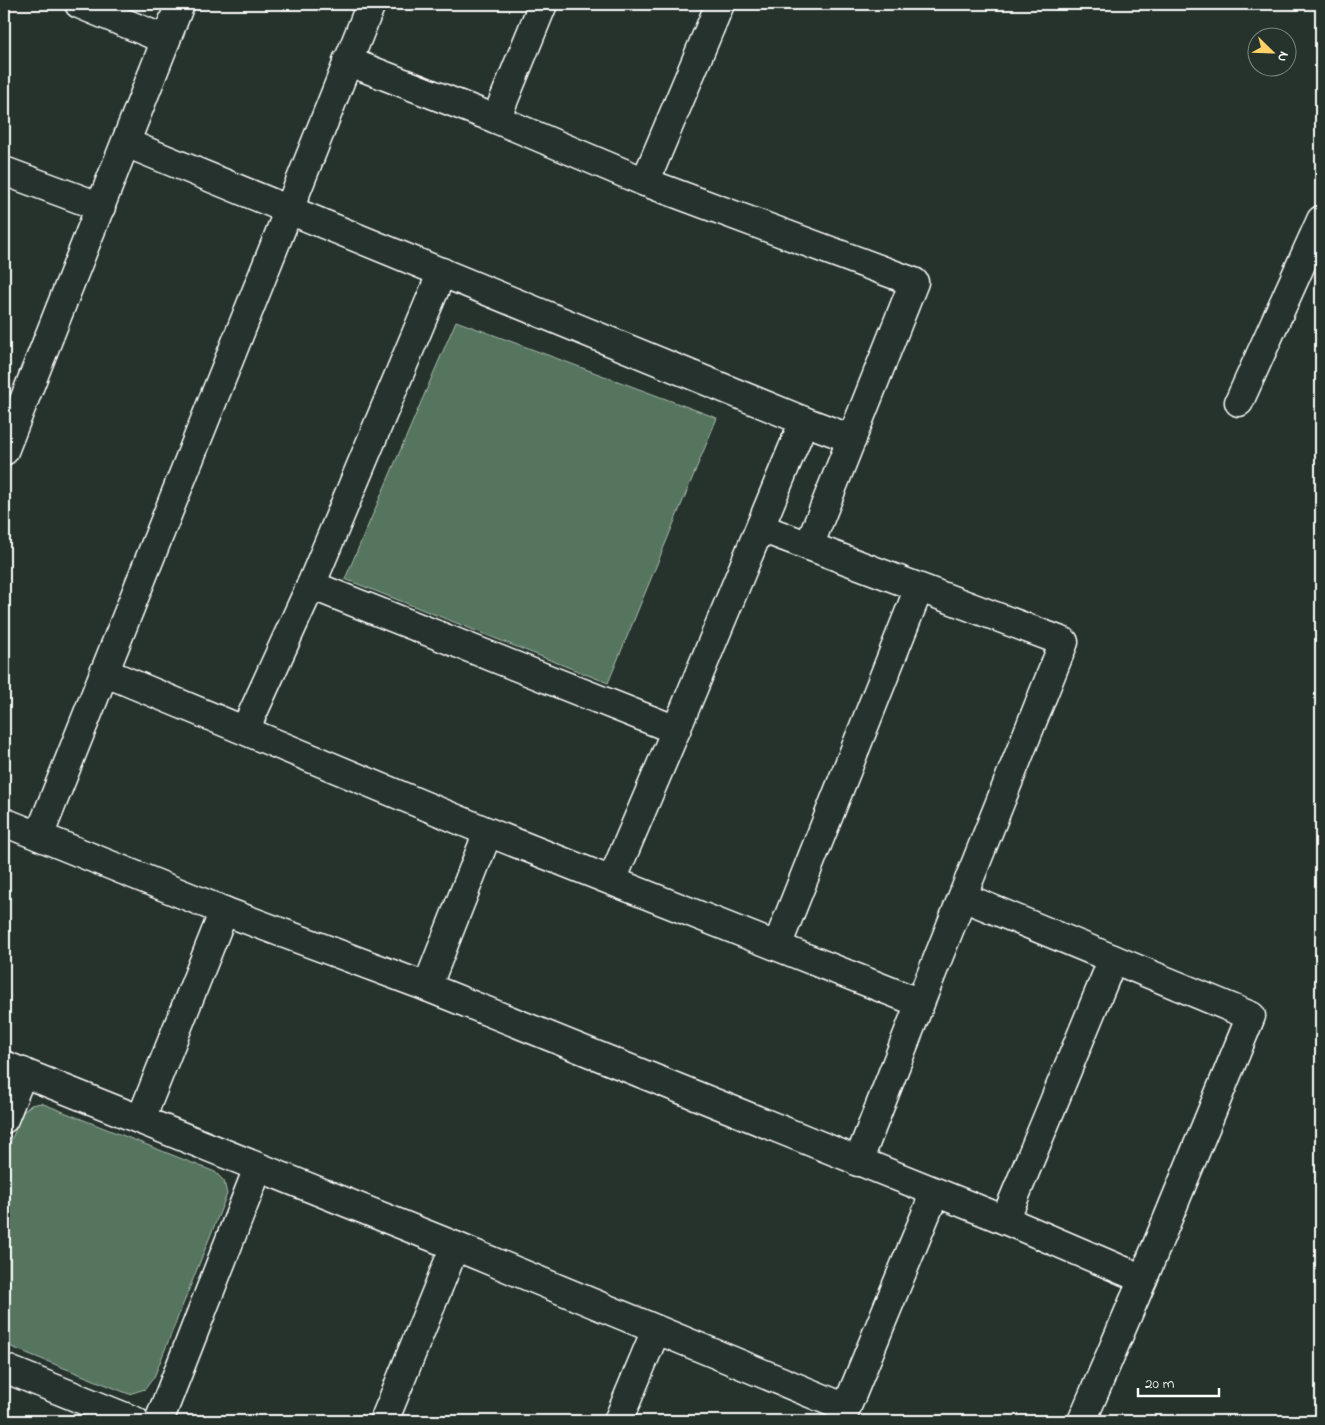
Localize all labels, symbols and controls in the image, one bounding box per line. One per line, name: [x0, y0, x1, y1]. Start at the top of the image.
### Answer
north arrow: [1248, 28, 1298, 78]
text: N: [1271, 48, 1294, 65]
scale bar: [1138, 1365, 1219, 1397]
text: 20 m: [1145, 1373, 1175, 1395]

